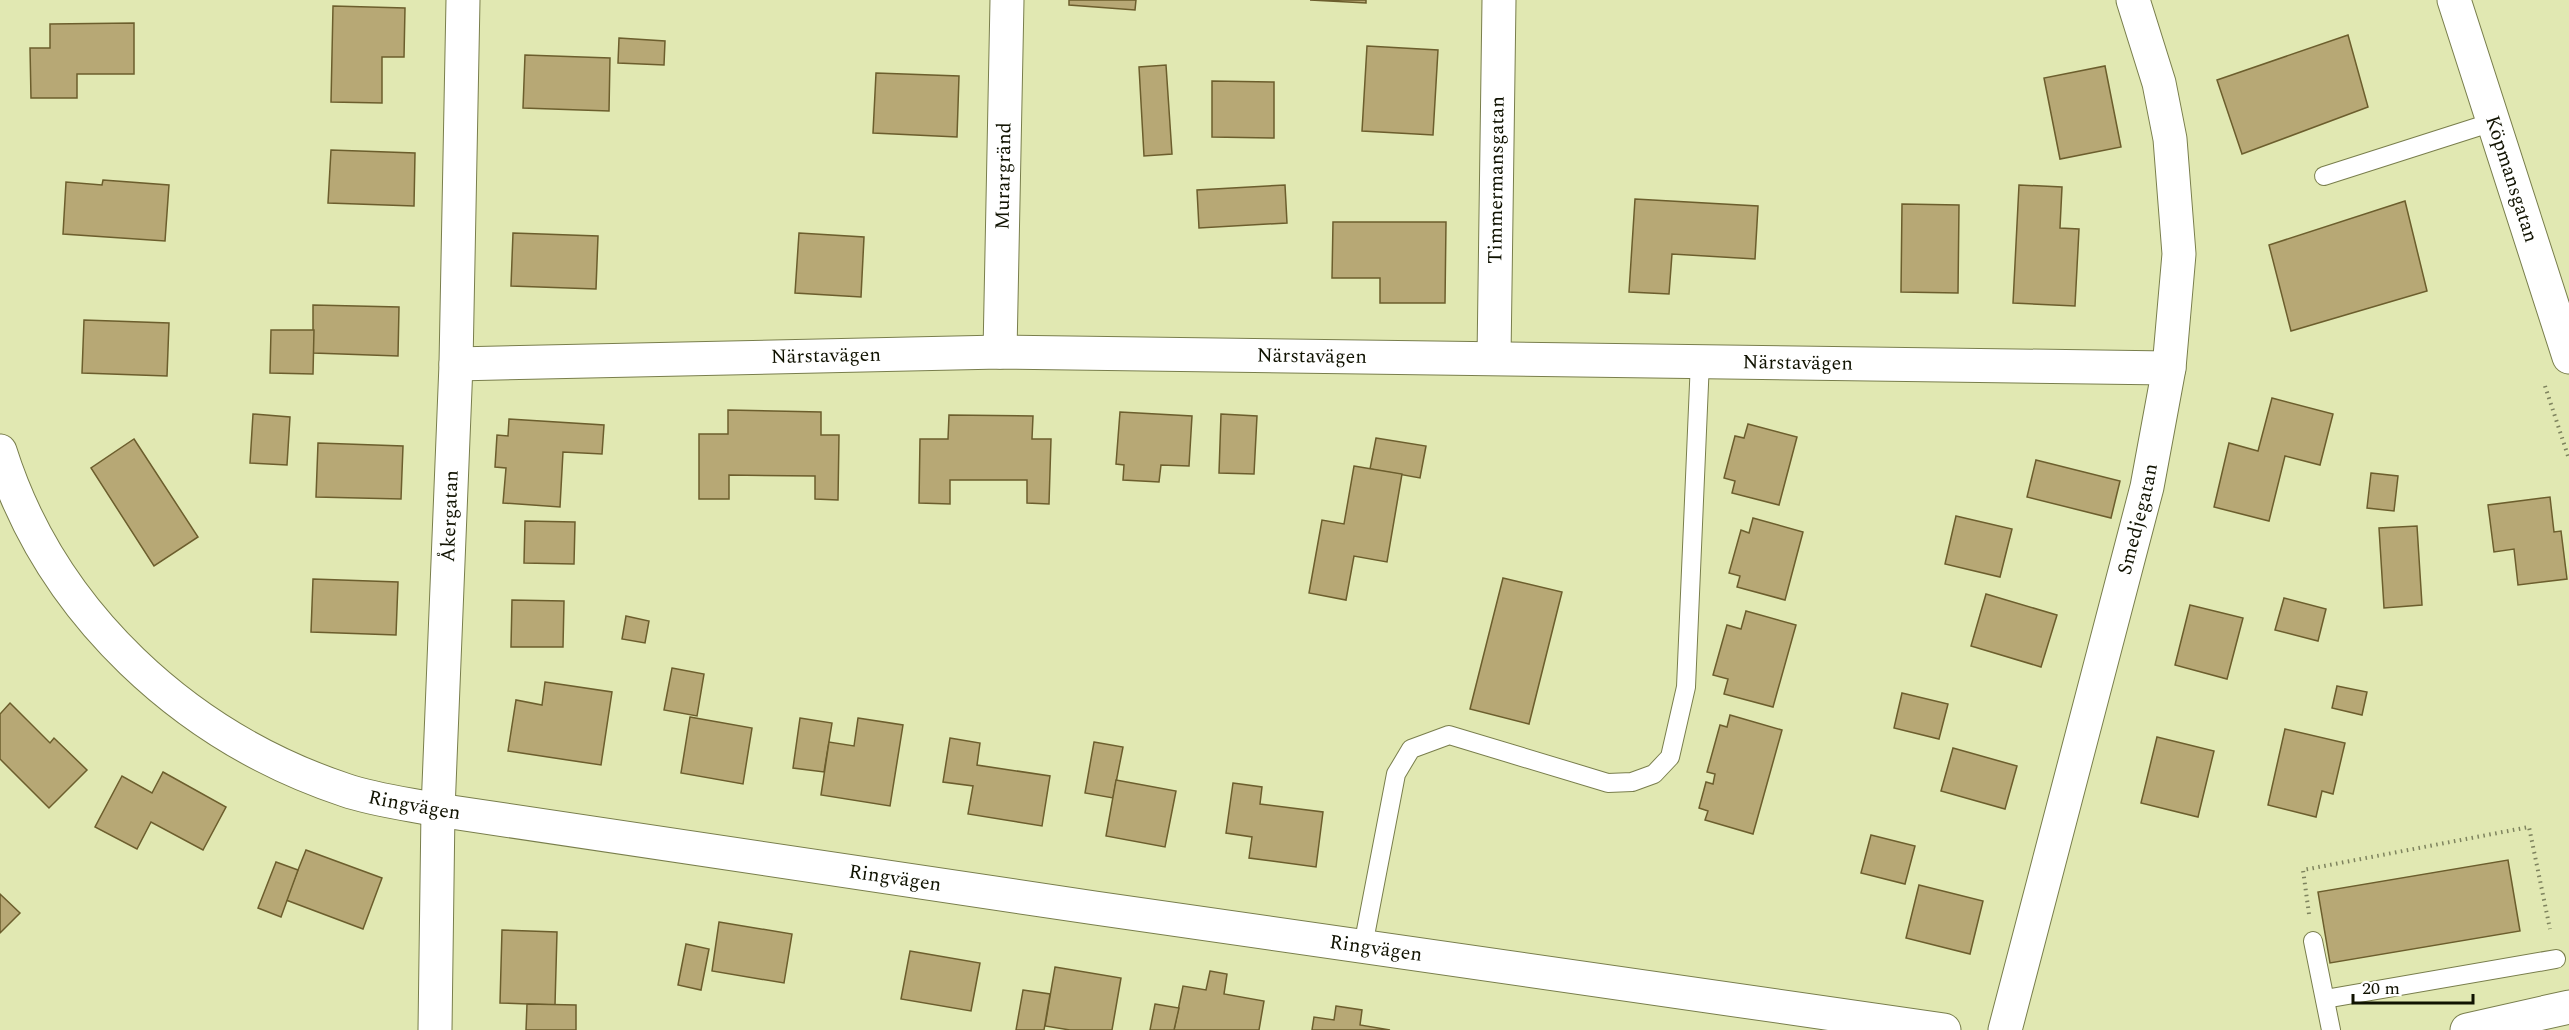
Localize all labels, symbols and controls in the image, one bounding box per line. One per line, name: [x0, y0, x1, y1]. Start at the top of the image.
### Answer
street label: Timmermansgatan: [1480, 96, 1513, 264]
street label: Köpmansgatan: [2477, 111, 2546, 246]
street label: Murargränd: [987, 122, 1020, 230]
street label: Närstavägen: [770, 340, 881, 372]
street label: Närstavägen: [1257, 341, 1367, 372]
street label: Närstavägen: [1742, 347, 1853, 379]
street label: Smedjegatan: [2110, 461, 2166, 578]
street label: Åkergatan: [433, 470, 467, 563]
street label: Ringvägen: [365, 782, 463, 828]
street label: Ringvägen: [847, 856, 943, 900]
street label: Ringvägen: [1328, 927, 1424, 970]
scale bar: [2353, 967, 2473, 1005]
text: 20 m: [2362, 975, 2400, 1002]

